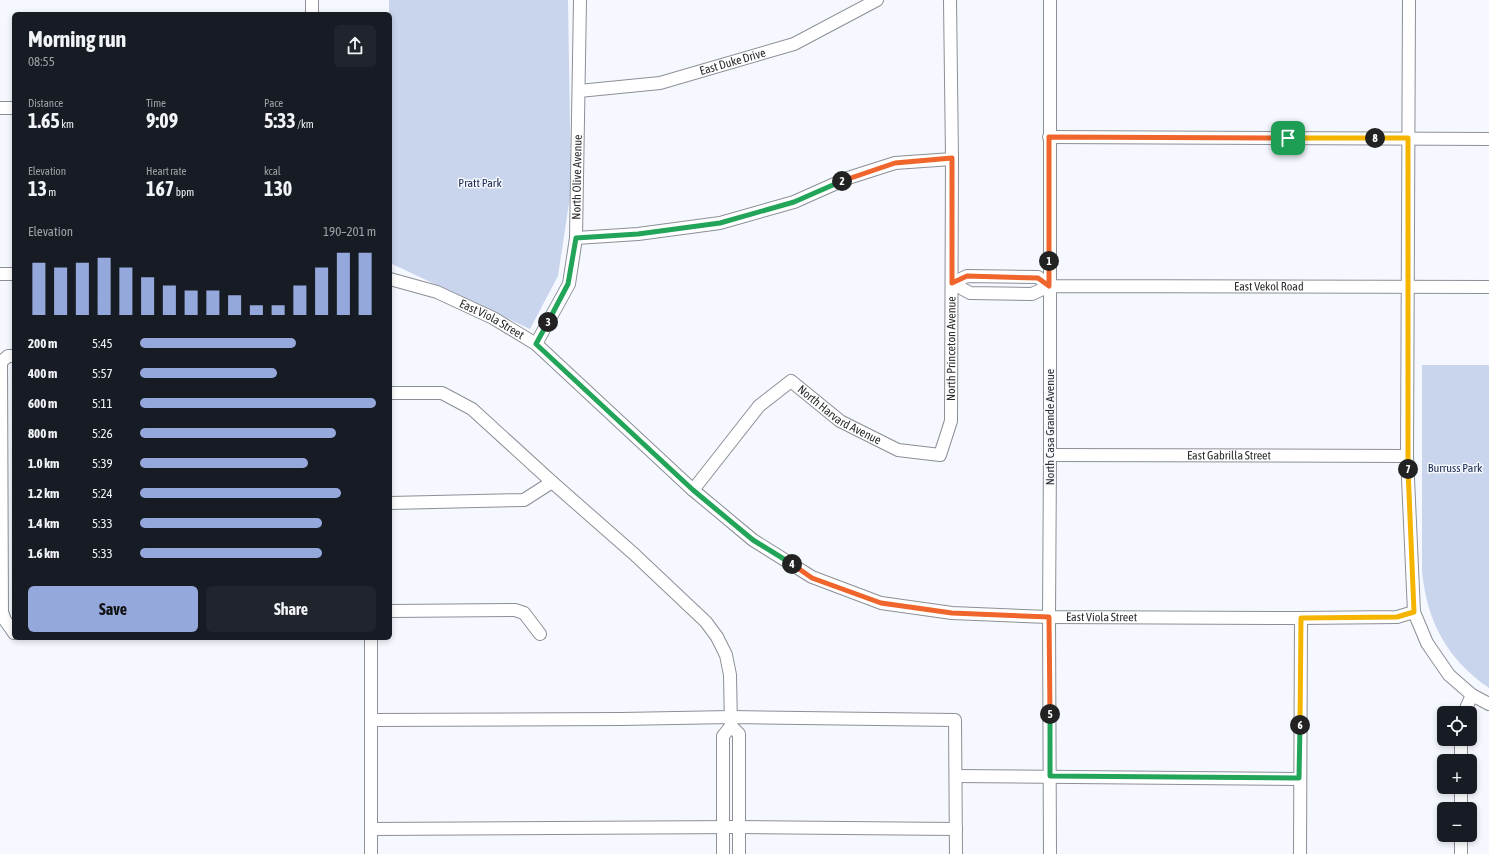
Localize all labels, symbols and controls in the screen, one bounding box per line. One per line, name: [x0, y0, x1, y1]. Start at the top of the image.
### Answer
button: share: [334, 25, 376, 67]
text: Morning run: [28, 26, 126, 52]
street label: East Duke Drive: [698, 46, 767, 78]
text: 08:55: [28, 54, 55, 69]
text: Distance: [28, 97, 63, 109]
text: Time: [146, 97, 166, 109]
text: Pace: [264, 97, 283, 109]
text: 1.65: [28, 109, 60, 132]
text: 9:09: [146, 109, 178, 132]
text: 5:33: [264, 109, 296, 132]
text: km: [60, 118, 74, 130]
text: /km: [296, 118, 314, 130]
pin: [1271, 121, 1305, 155]
icon: arrive: [1277, 127, 1299, 149]
pin: 8: [1365, 128, 1385, 148]
text: 8: [1372, 132, 1378, 144]
street label: North Olive Avenue: [569, 134, 585, 220]
text: Elevation: [28, 165, 66, 177]
text: Heart rate: [146, 165, 187, 177]
text: kcal: [264, 165, 281, 177]
pin: 2: [832, 171, 852, 191]
text: 2: [839, 175, 845, 187]
park label: Pratt Park: [458, 176, 502, 190]
text: 13: [28, 177, 47, 200]
text: 167: [146, 177, 174, 200]
text: 130: [264, 177, 292, 200]
text: m: [47, 186, 56, 198]
text: bpm: [174, 186, 194, 198]
text: Elevation: [28, 224, 73, 239]
text: 190–201 m: [323, 224, 376, 239]
pin: 1: [1039, 251, 1059, 271]
text: 1: [1046, 255, 1052, 267]
street label: East Vekol Road: [1234, 279, 1304, 294]
street label: East Viola Street: [457, 296, 527, 342]
street label: North Princeton Avenue: [944, 296, 958, 401]
pin: 3: [538, 312, 558, 332]
text: 3: [545, 316, 551, 328]
text: 200 m: [28, 336, 57, 351]
text: 5:45: [92, 336, 113, 351]
text: 400 m: [28, 366, 57, 381]
text: 5:57: [92, 366, 113, 381]
street label: North Casa Grande Avenue: [1043, 369, 1057, 485]
street label: North Harvard Avenue: [795, 382, 884, 447]
text: 600 m: [28, 396, 57, 411]
text: 5:11: [92, 396, 113, 411]
text: 800 m: [28, 426, 57, 441]
text: 5:26: [92, 426, 113, 441]
street label: East Gabrilla Street: [1187, 448, 1272, 463]
text: 1.0 km: [28, 456, 59, 471]
text: 5:39: [92, 456, 113, 471]
pin: 7: [1398, 459, 1418, 479]
park label: Burruss Park: [1428, 461, 1483, 475]
text: 7: [1405, 463, 1411, 475]
text: 1.2 km: [28, 486, 59, 501]
text: 5:24: [92, 486, 113, 501]
text: 1.4 km: [28, 516, 59, 531]
text: 5:33: [92, 516, 113, 531]
text: 1.6 km: [28, 546, 59, 561]
text: 5:33: [92, 546, 113, 561]
pin: 4: [782, 554, 802, 574]
text: 4: [789, 558, 795, 570]
button: Save: [28, 586, 198, 632]
button: Share: [206, 586, 376, 632]
street label: East Viola Street: [1066, 610, 1138, 624]
pin: 5: [1040, 704, 1060, 724]
map controls: [1437, 706, 1477, 842]
button: locate: [1437, 706, 1477, 746]
text: 5: [1047, 708, 1053, 720]
pin: 6: [1290, 715, 1310, 735]
text: 6: [1297, 719, 1303, 731]
button: +: [1437, 754, 1477, 794]
button: −: [1437, 802, 1477, 842]

